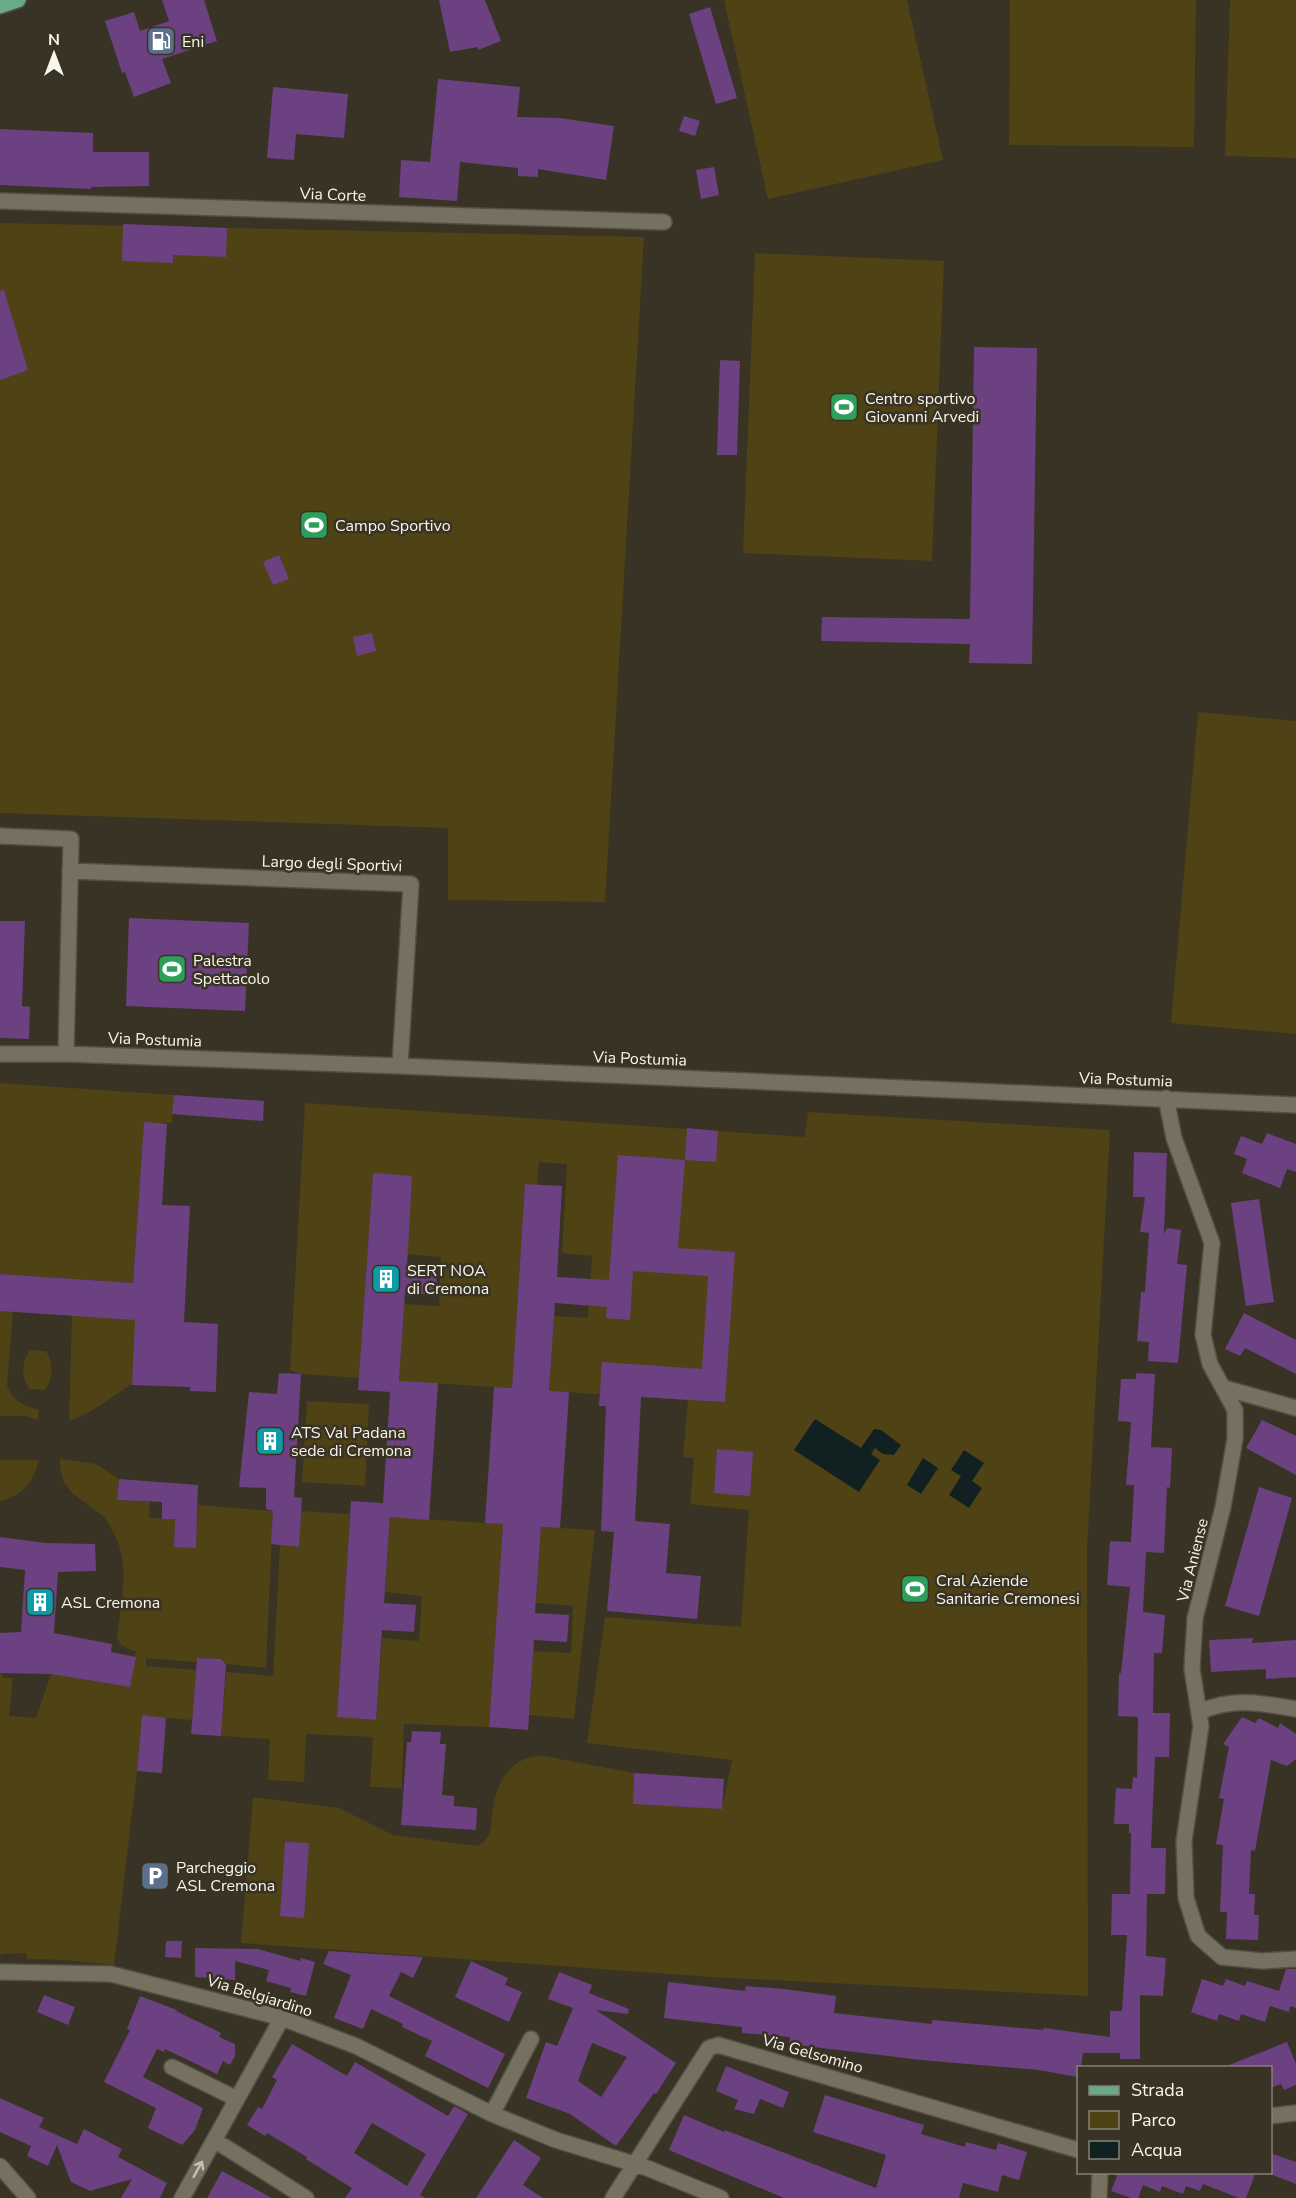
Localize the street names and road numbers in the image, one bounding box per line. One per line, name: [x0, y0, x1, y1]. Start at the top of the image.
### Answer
street label: Via Corte: [298, 183, 367, 207]
street label: Largo degli Sportivi: [261, 851, 403, 877]
street label: Via Postumia: [107, 1027, 202, 1053]
street label: Via Postumia: [592, 1046, 687, 1072]
street label: Via Postumia: [1078, 1067, 1173, 1093]
street label: Via Aniense: [1172, 1516, 1214, 1605]
street label: Via Belgiardino: [203, 1969, 315, 2023]
street label: Via Gelsomino: [759, 2029, 866, 2079]

